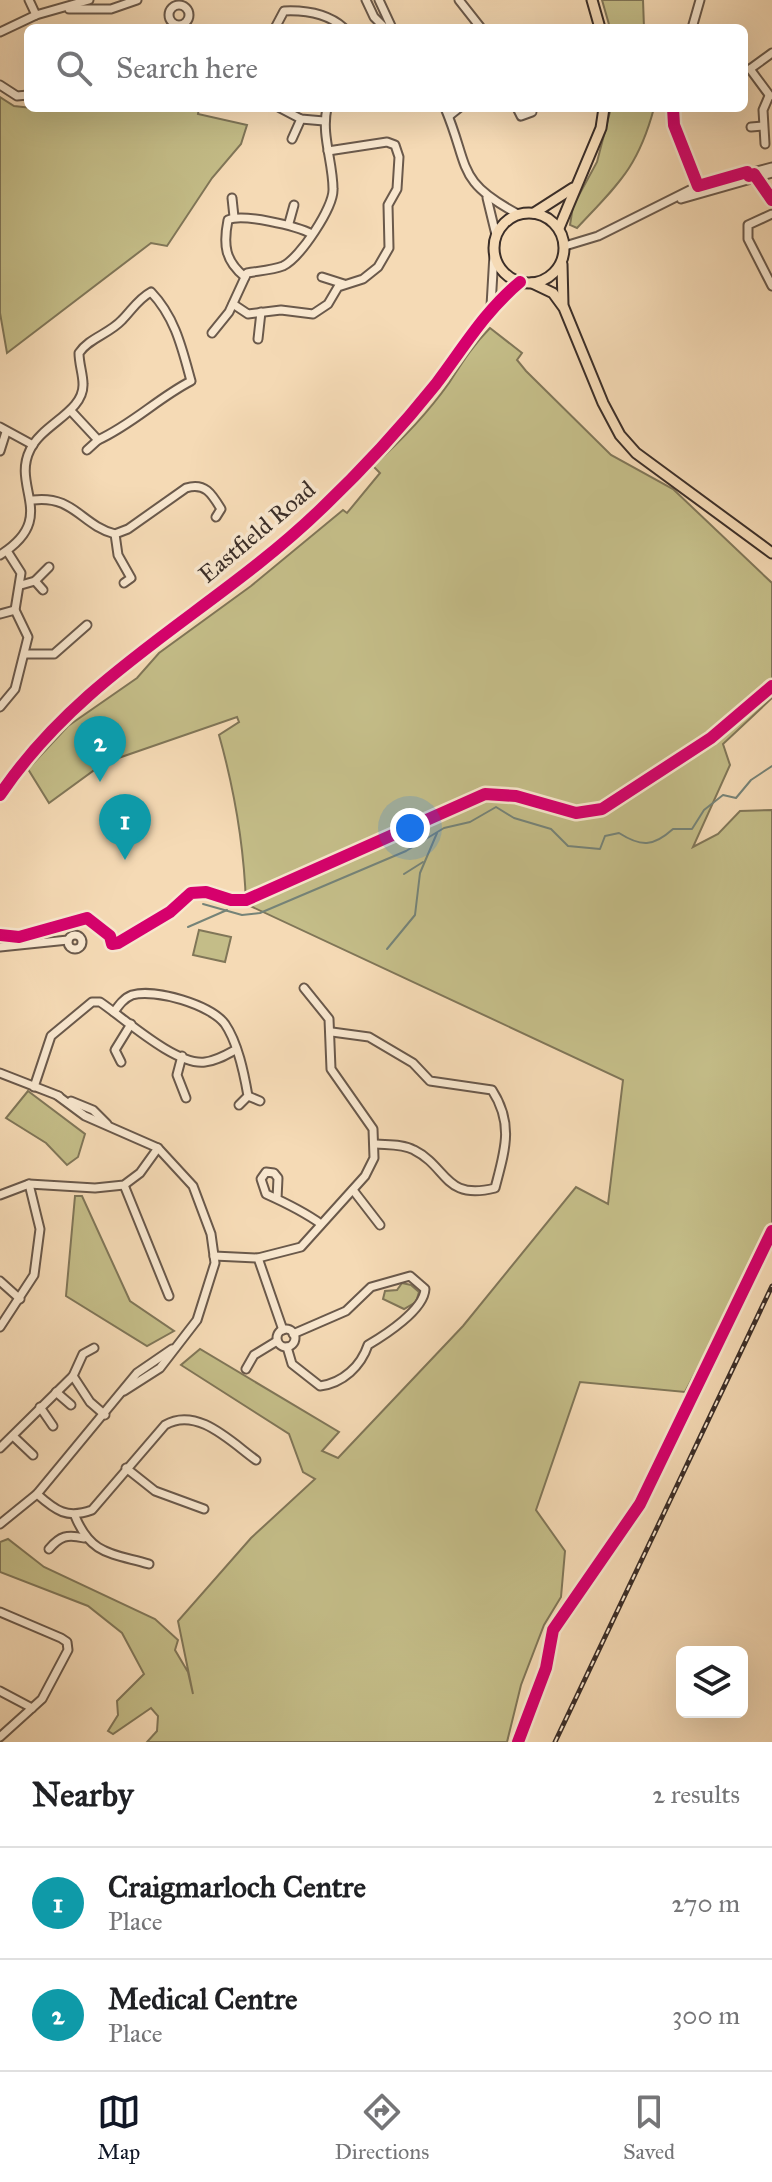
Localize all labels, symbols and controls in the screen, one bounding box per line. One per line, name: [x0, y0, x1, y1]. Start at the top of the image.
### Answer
search box: [24, 24, 748, 112]
icon: search: [52, 46, 96, 90]
text: Search here: [116, 50, 258, 86]
street label: Eastfield Road: [192, 474, 322, 590]
pin: 2: [74, 716, 126, 782]
pin: 1: [99, 794, 151, 860]
your location: [390, 808, 430, 848]
map controls: [676, 1646, 748, 1718]
button: layers: [676, 1646, 748, 1718]
text: Nearby: [32, 1774, 134, 1815]
text: 2 results: [652, 1778, 740, 1810]
text: Craigmarloch Centre: [108, 1869, 366, 1905]
text: 1: [53, 1887, 63, 1919]
text: 270 m: [671, 1887, 740, 1919]
text: Place: [108, 1905, 163, 1937]
text: Medical Centre: [108, 1981, 297, 2017]
text: 2: [52, 1999, 64, 2031]
text: 300 m: [672, 1999, 740, 2031]
text: Place: [108, 2017, 163, 2049]
tab: Map: [97, 2090, 141, 2165]
tab: Directions: [334, 2090, 429, 2165]
tab: Saved: [623, 2090, 675, 2165]

